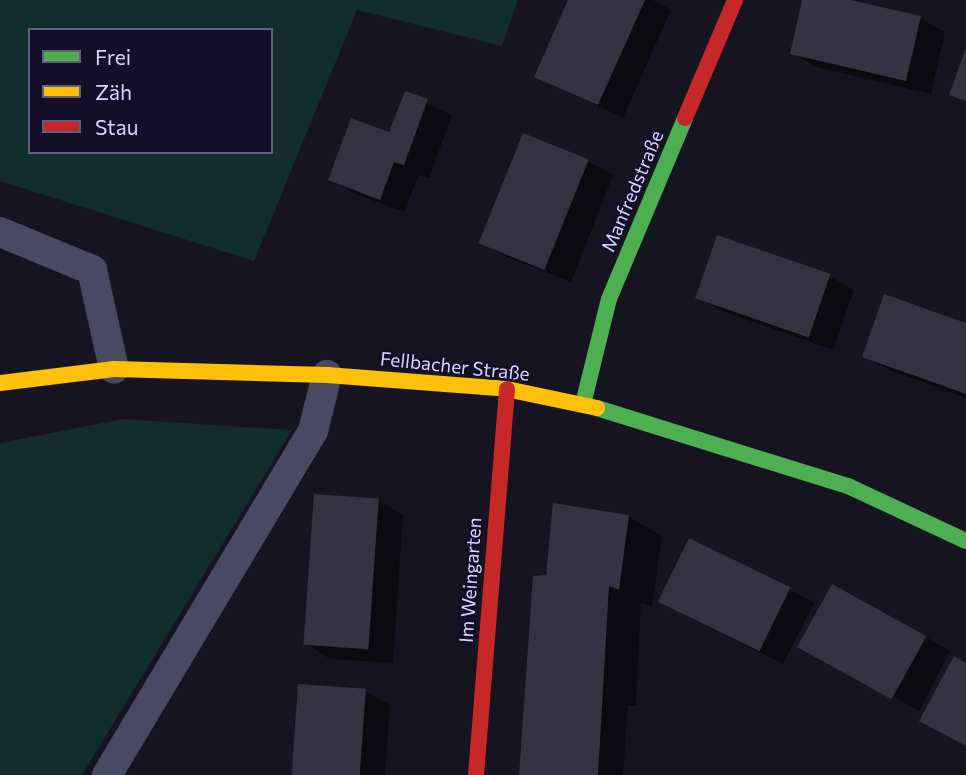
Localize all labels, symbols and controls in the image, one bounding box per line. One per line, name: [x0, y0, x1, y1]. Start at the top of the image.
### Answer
legend: [28, 28, 273, 154]
text: Frei: [95, 44, 131, 69]
text: Zäh: [95, 79, 132, 104]
text: Stau: [95, 114, 138, 139]
street label: Manfredstraße: [596, 127, 668, 255]
street label: Fellbacher Straße: [379, 347, 531, 385]
street label: Im Weingarten: [454, 517, 486, 643]

